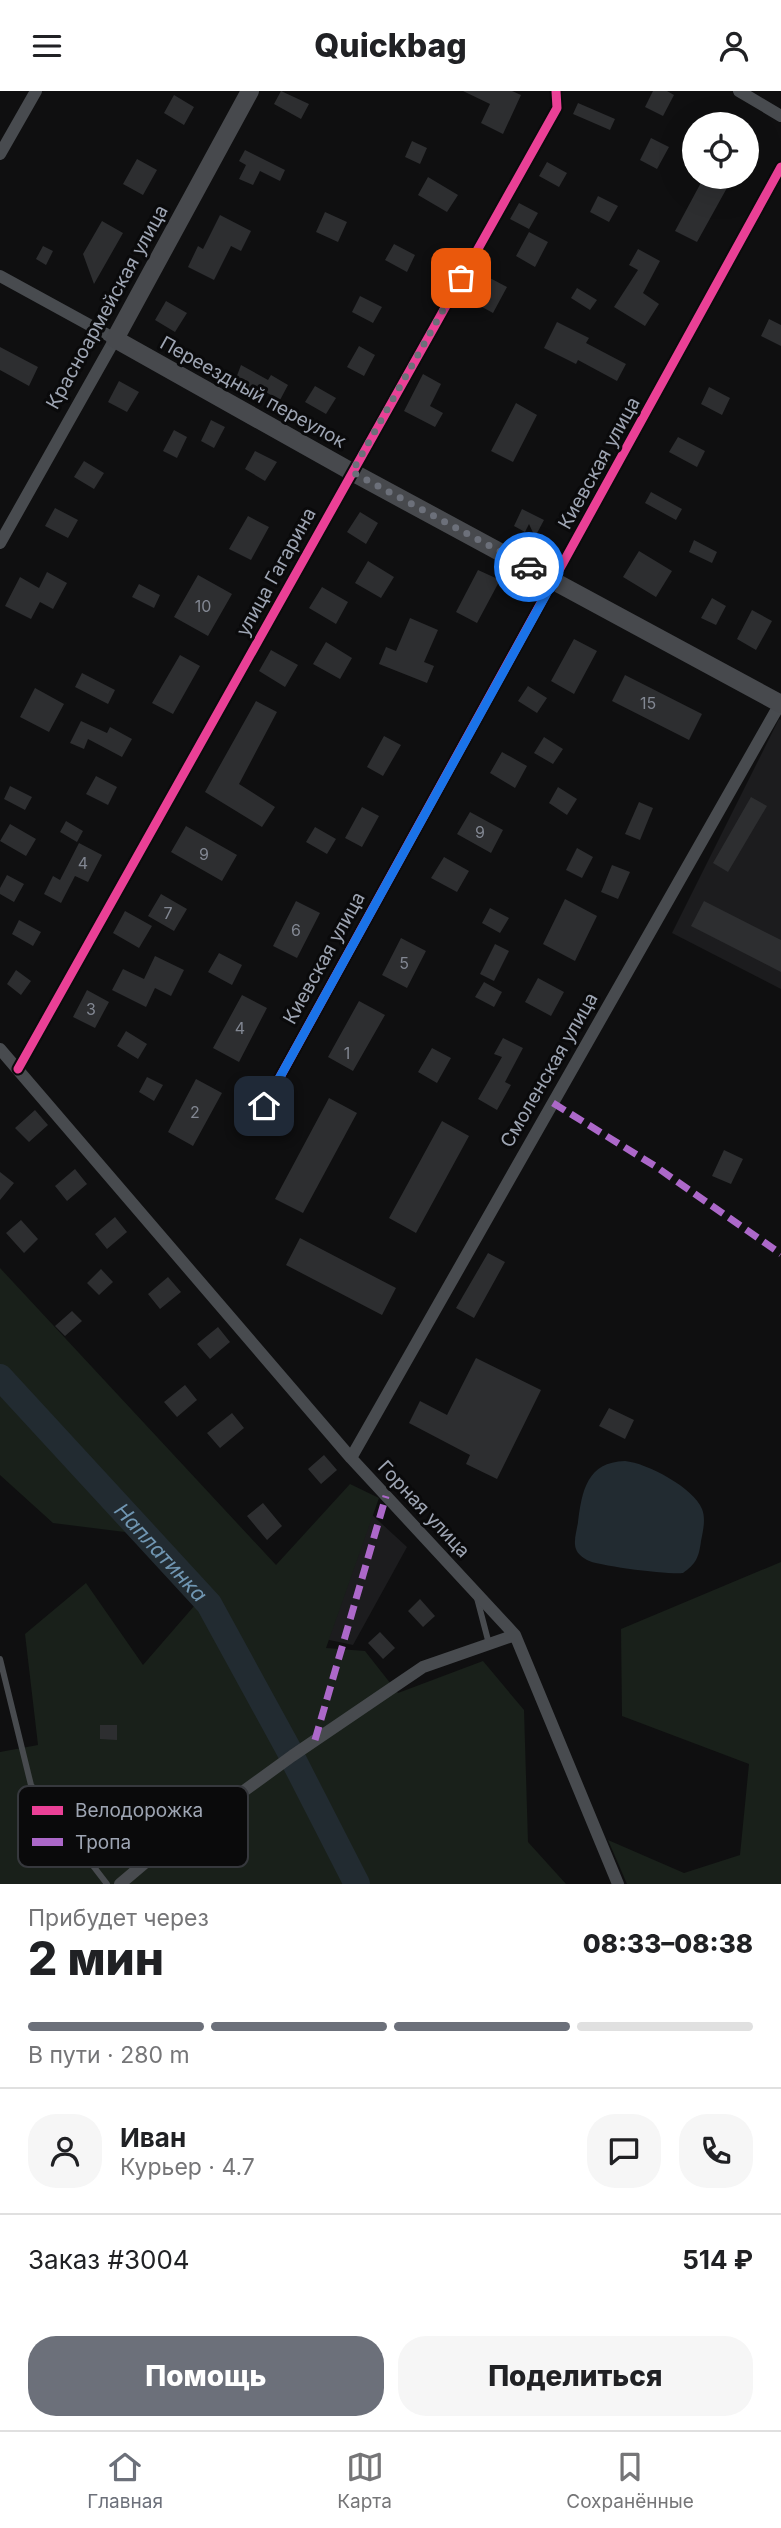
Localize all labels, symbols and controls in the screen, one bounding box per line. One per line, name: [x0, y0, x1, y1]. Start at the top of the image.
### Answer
text: Quickbag: [314, 26, 467, 65]
icon: menu: [28, 27, 66, 65]
icon: person: [715, 27, 753, 65]
map controls: [682, 112, 759, 189]
button: locate: [682, 112, 759, 189]
street label: Красноармейская улица: [41, 201, 173, 413]
pin: [431, 248, 491, 308]
icon: bag: [442, 259, 480, 297]
street label: Переездный переулок: [156, 331, 351, 453]
street label: Киевская улица: [553, 393, 645, 533]
street label: улица Гагарина: [231, 504, 321, 640]
courier: [494, 532, 564, 602]
icon: car: [510, 548, 548, 586]
house number: 10: [195, 596, 211, 616]
house number: 15: [640, 693, 656, 713]
house number: 9: [475, 822, 485, 842]
house number: 9: [199, 844, 209, 864]
house number: 4: [78, 853, 88, 873]
street label: Киевская улица: [278, 888, 370, 1028]
house number: 7: [163, 903, 173, 923]
house number: 6: [291, 920, 301, 940]
house number: 5: [399, 953, 409, 973]
street label: Смоленская улица: [495, 989, 603, 1151]
house number: 3: [86, 999, 96, 1019]
house number: 4: [235, 1018, 245, 1038]
house number: 1: [344, 1043, 350, 1063]
pin: [234, 1076, 294, 1136]
icon: home: [245, 1087, 283, 1125]
house number: 2: [190, 1102, 200, 1122]
street label: Горная улица: [373, 1456, 475, 1562]
water label: Наплатинка: [110, 1498, 213, 1607]
legend: [18, 1786, 248, 1867]
text: Велодорожка: [75, 1799, 203, 1822]
text: Тропа: [75, 1831, 131, 1854]
text: Прибудет через: [28, 1904, 209, 1932]
text: 08:33–08:38: [583, 1928, 753, 1959]
text: 2 мин: [28, 1930, 164, 1986]
text: В пути · 280 m: [28, 2041, 190, 2069]
button: person: [28, 2114, 102, 2188]
button: chat: [587, 2114, 661, 2188]
button: phone: [679, 2114, 753, 2188]
text: Иван: [120, 2122, 186, 2153]
text: Курьер · 4.7: [120, 2153, 255, 2181]
text: Заказ #3004: [28, 2244, 190, 2275]
text: 514 ₽: [682, 2244, 753, 2275]
button: Помощь: [28, 2336, 384, 2416]
button: Поделиться: [398, 2336, 753, 2416]
tab: Главная: [87, 2448, 163, 2513]
tab: Карта: [337, 2448, 392, 2513]
tab: Сохранённые: [566, 2448, 694, 2513]

